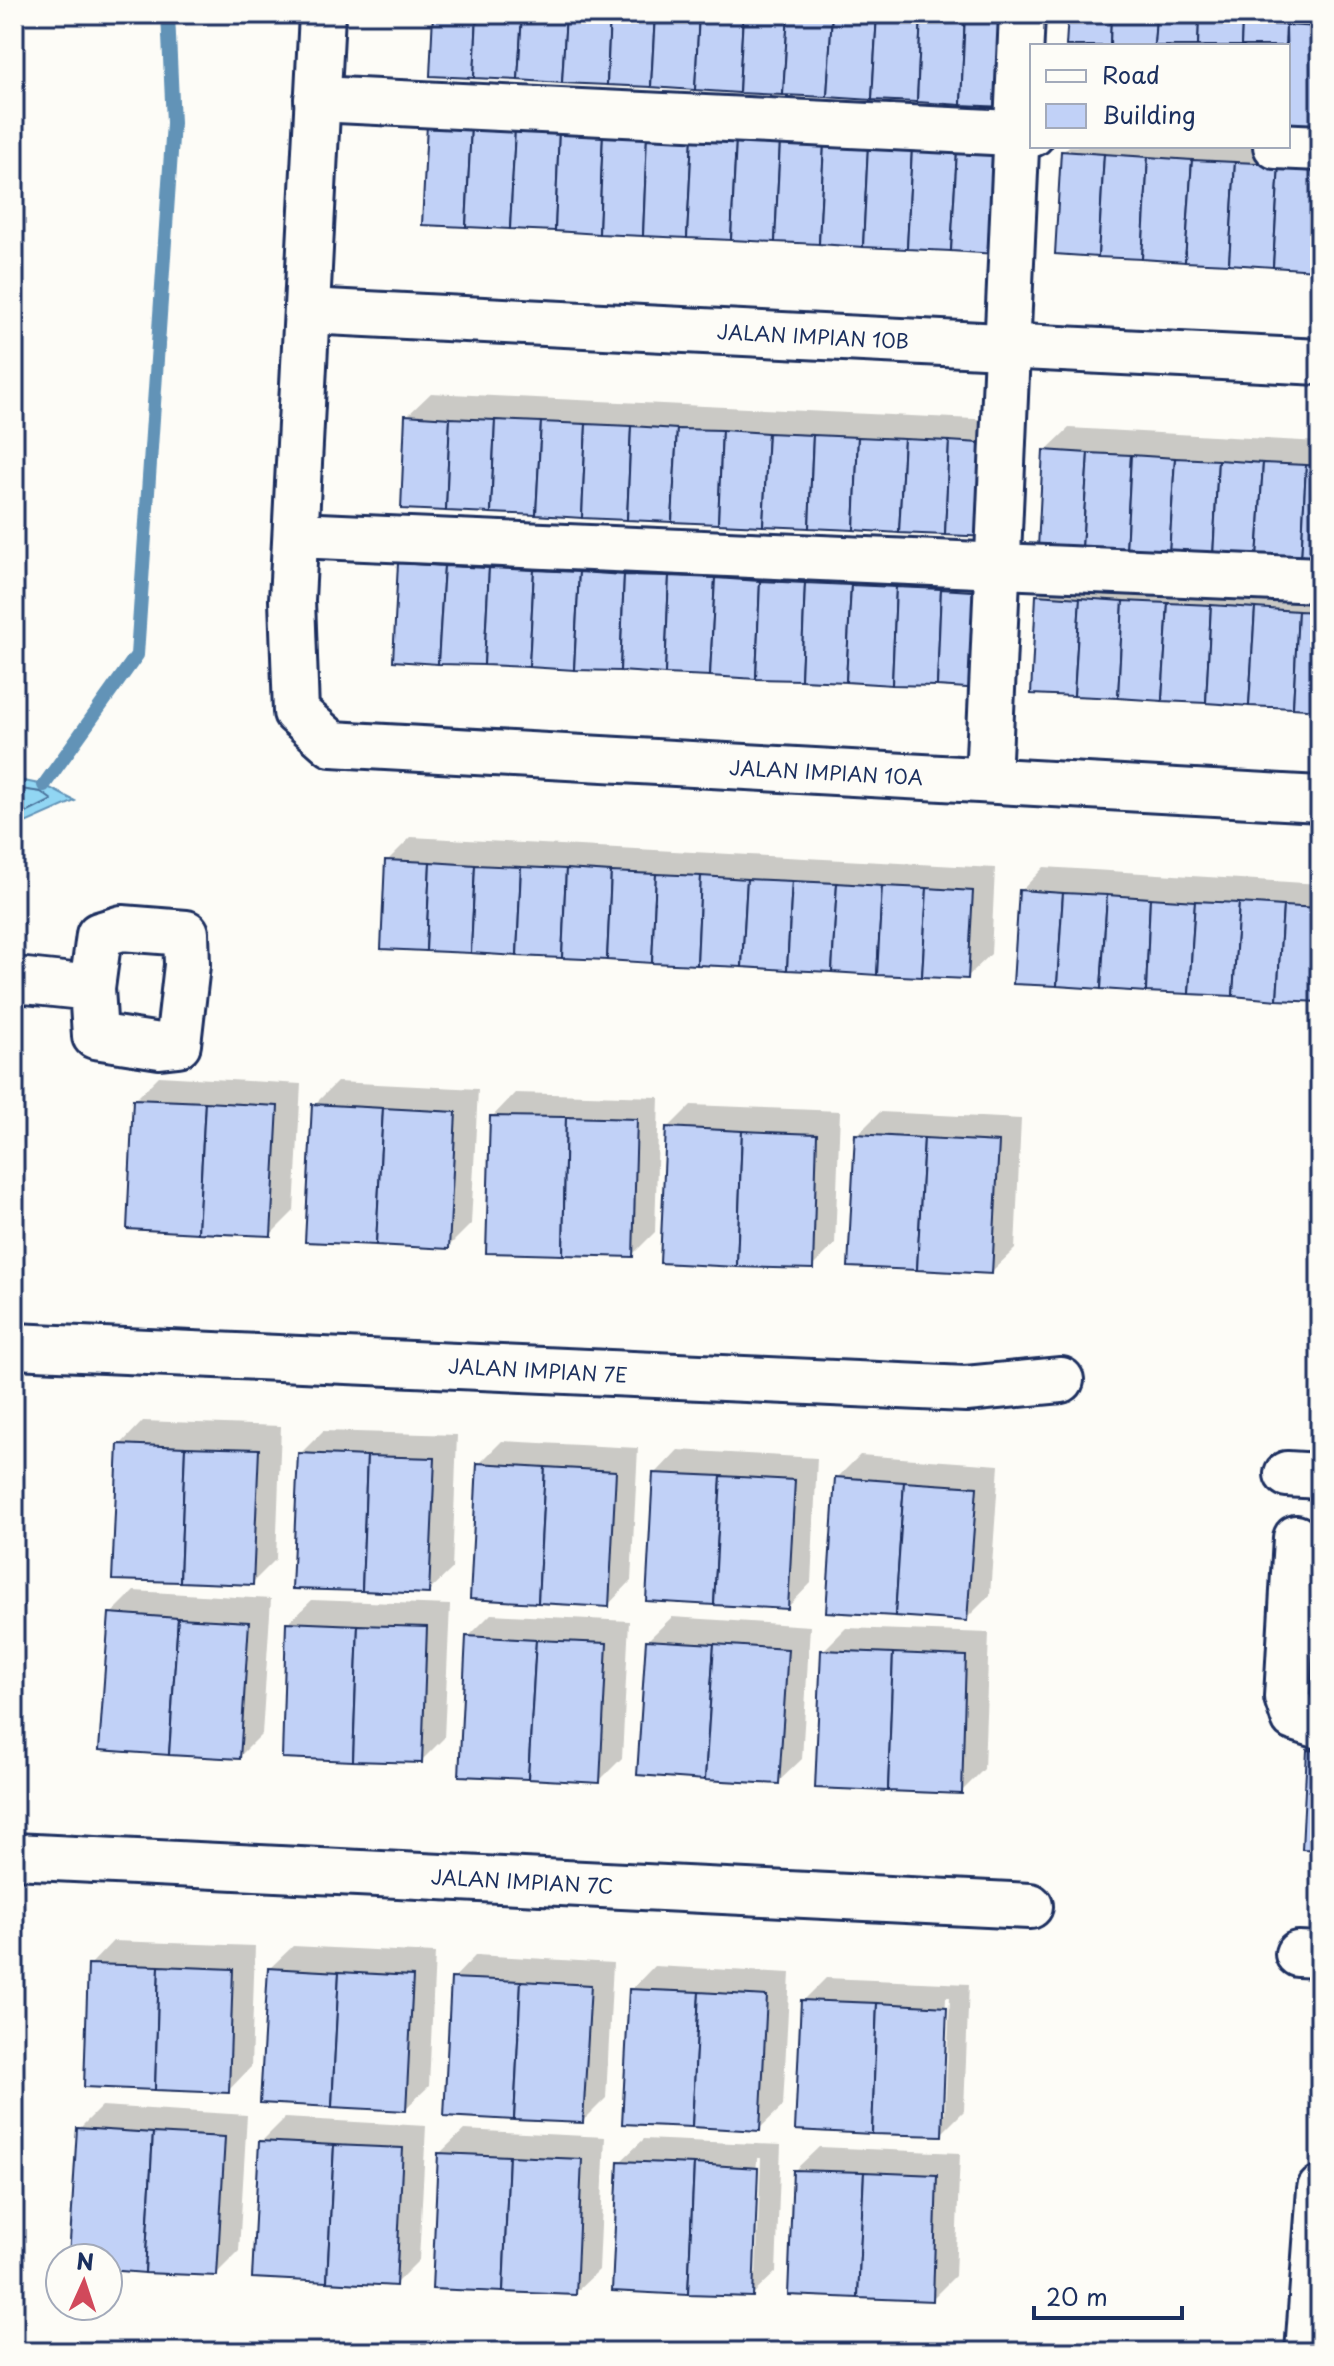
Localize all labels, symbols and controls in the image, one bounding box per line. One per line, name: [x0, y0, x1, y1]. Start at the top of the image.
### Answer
legend: [1030, 44, 1290, 148]
text: Road: [1102, 56, 1160, 92]
text: Building: [1102, 96, 1196, 132]
street label: JALAN IMPIAN 10B: [716, 316, 910, 356]
street label: JALAN IMPIAN 10A: [728, 752, 924, 792]
street label: JALAN IMPIAN 7E: [447, 1350, 629, 1390]
street label: JALAN IMPIAN 7C: [430, 1861, 614, 1901]
north arrow: [44, 2242, 124, 2322]
text: N: [76, 2244, 95, 2277]
scale bar: [1034, 2270, 1182, 2320]
text: 20 m: [1046, 2278, 1108, 2314]

